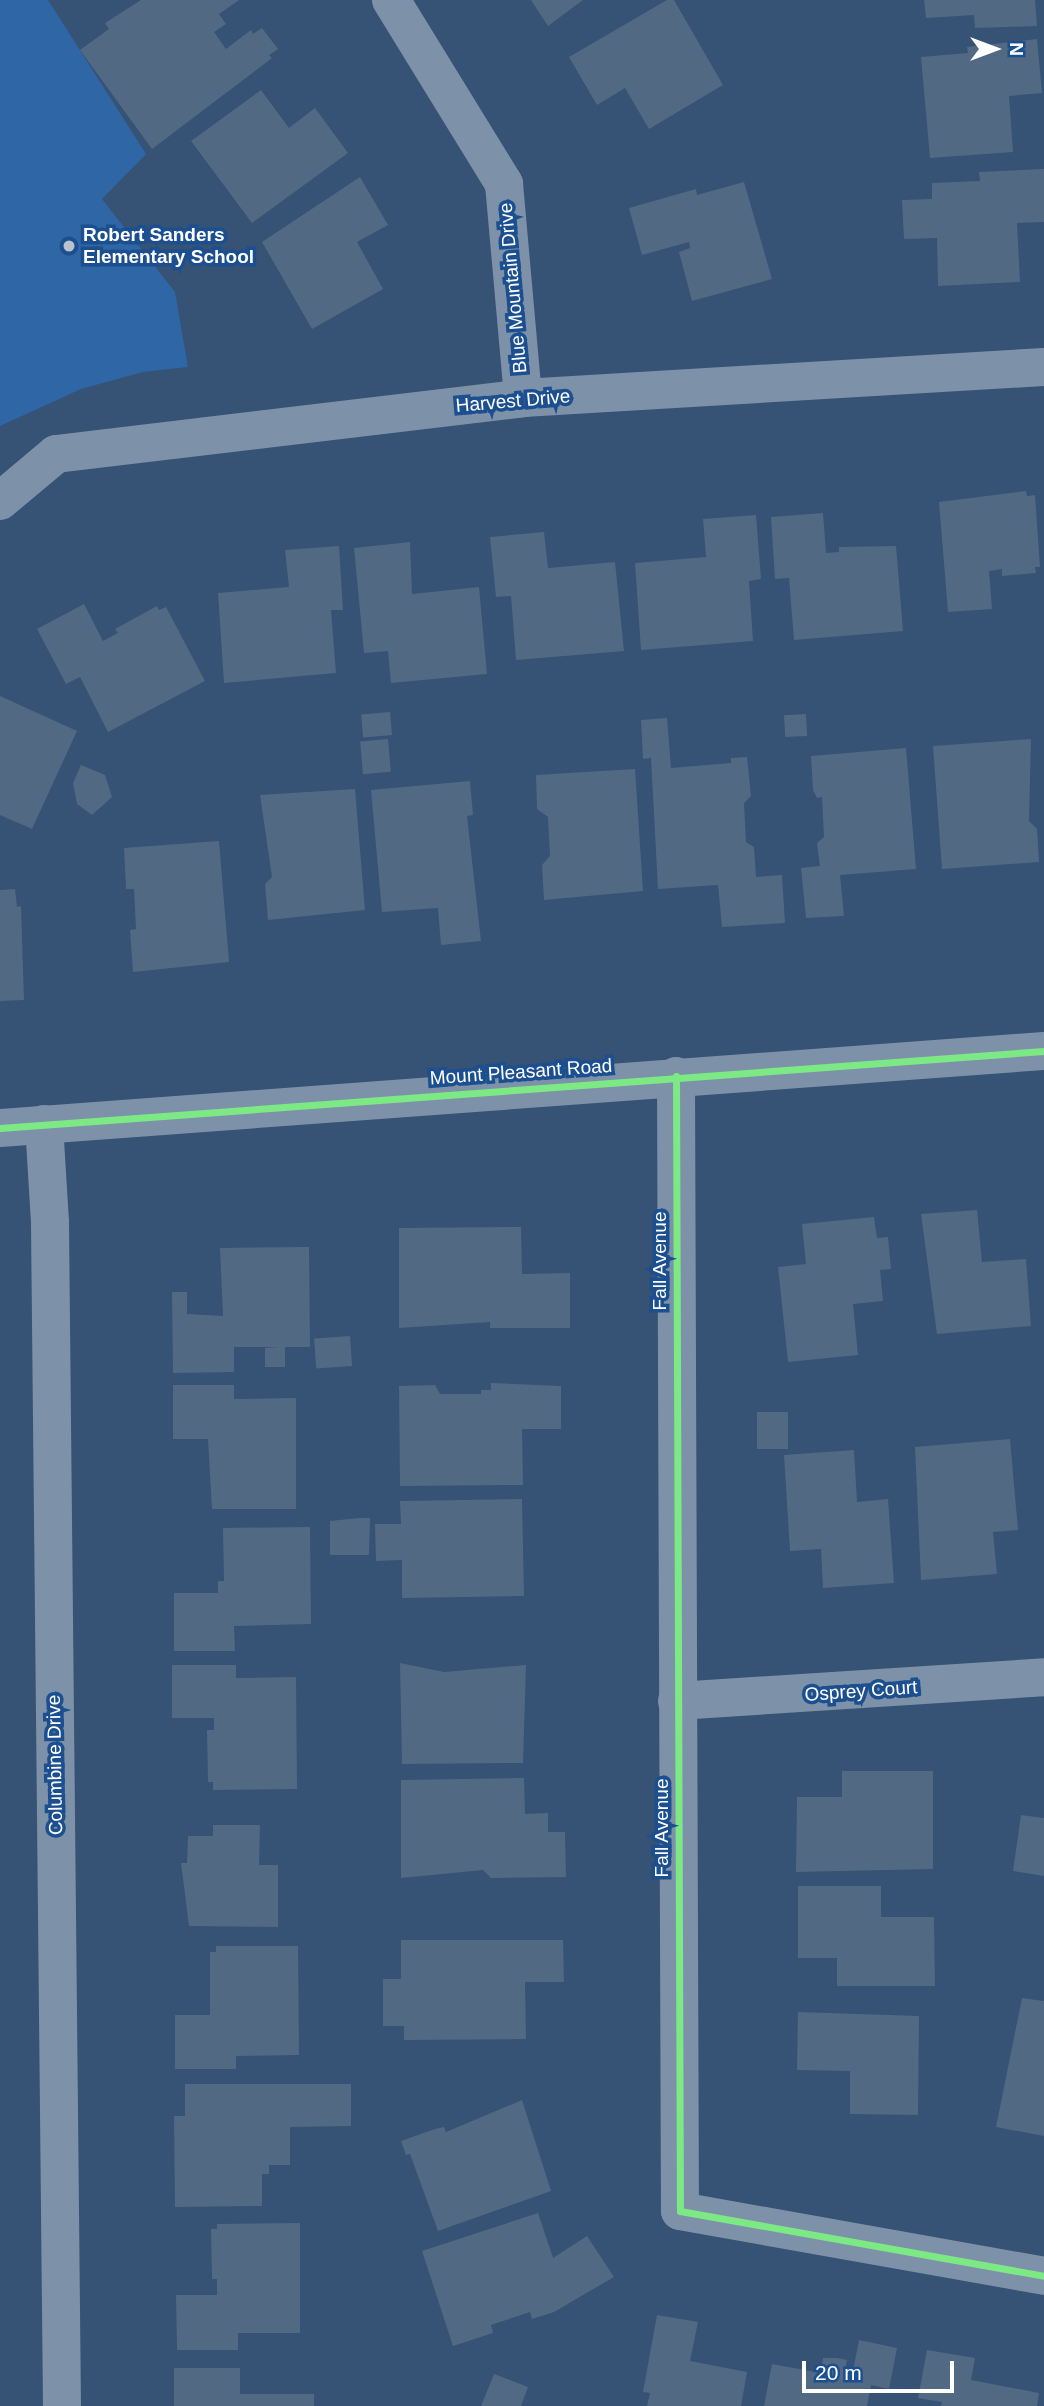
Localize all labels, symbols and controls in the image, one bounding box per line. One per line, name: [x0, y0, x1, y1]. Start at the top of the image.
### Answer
north arrow: [960, 14, 1030, 84]
text: N: [1006, 42, 1027, 56]
street label: Blue Mountain Drive: [494, 202, 532, 374]
place label: Robert Sanders Elementary School: [83, 224, 254, 268]
marker: Robert Sanders Elementary School: [61, 238, 77, 254]
street label: Harvest Drive: [455, 385, 571, 417]
street label: Mount Pleasant Road: [429, 1054, 613, 1090]
street label: Fall Avenue: [649, 1211, 671, 1311]
street label: Osprey Court: [804, 1676, 918, 1706]
street label: Columbine Drive: [42, 1695, 68, 1835]
street label: Fall Avenue: [651, 1778, 673, 1878]
scale bar: [806, 2346, 958, 2390]
text: 20 m: [815, 2361, 862, 2384]

